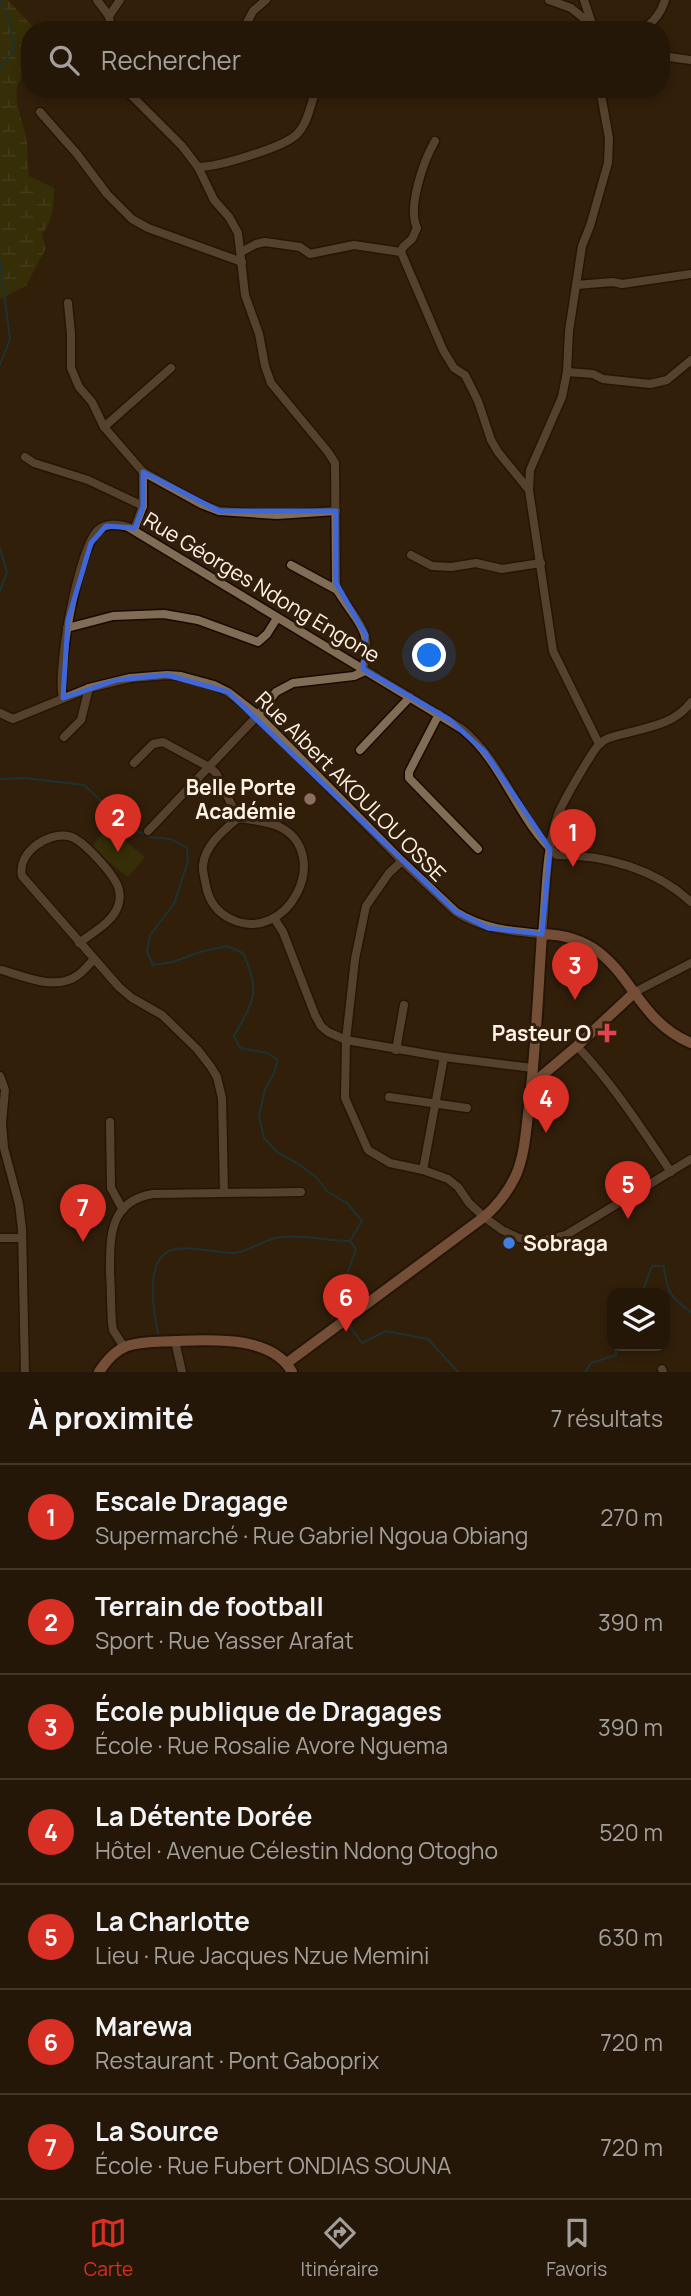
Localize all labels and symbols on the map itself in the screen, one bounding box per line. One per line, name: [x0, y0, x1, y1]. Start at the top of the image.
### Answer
street label: Rue Géorges Ndong Engone: [139, 505, 385, 669]
your location: [412, 638, 446, 672]
street label: Rue Albert AKOULOU OSSE: [250, 685, 452, 887]
place label: Belle Porte Académie: [186, 773, 296, 825]
marker: Belle Porte Académie: [302, 791, 318, 807]
pin: 2: [95, 794, 141, 852]
pin: 1: [550, 809, 596, 867]
pin: 3: [552, 942, 598, 1000]
place label: Pasteur O: [492, 1019, 591, 1047]
marker: Pasteur O: [597, 1023, 617, 1043]
pin: 4: [523, 1075, 569, 1133]
pin: 5: [605, 1161, 651, 1219]
pin: 7: [60, 1184, 106, 1242]
place label: Sobraga: [523, 1229, 608, 1257]
marker: Sobraga: [501, 1235, 517, 1251]
pin: 6: [323, 1274, 369, 1332]

